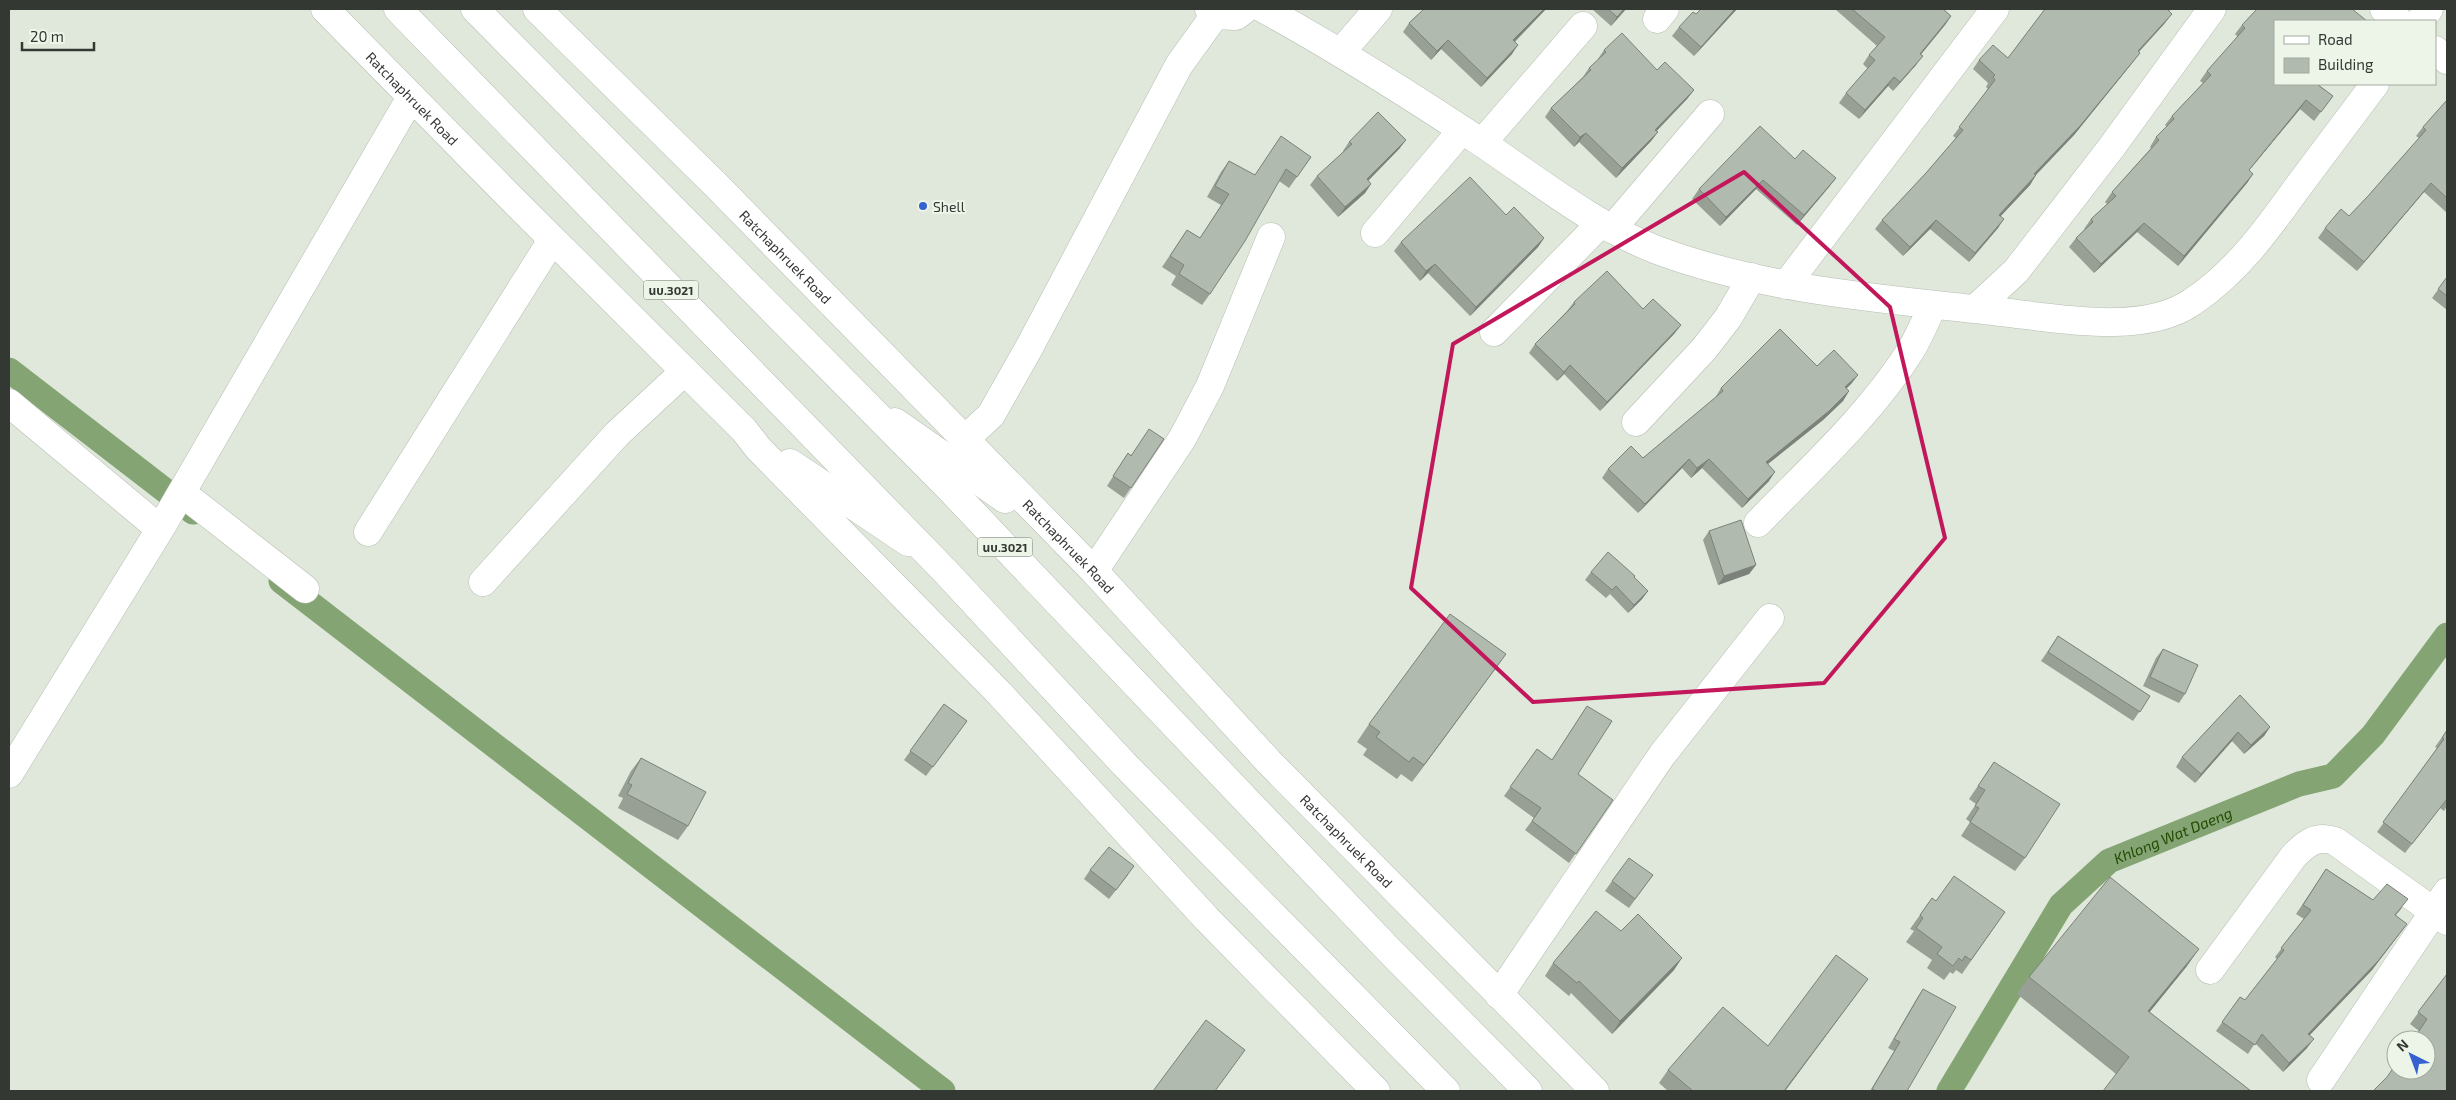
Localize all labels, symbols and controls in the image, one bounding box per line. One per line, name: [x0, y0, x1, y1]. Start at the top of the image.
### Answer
scale bar: [22, 20, 95, 52]
legend: [2274, 20, 2436, 85]
text: 20 m: [30, 27, 64, 45]
text: Road: [2318, 30, 2353, 48]
street label: Ratchaphruek Road: [363, 48, 462, 148]
text: Building: [2318, 55, 2374, 73]
place label: Shell: [933, 198, 966, 215]
marker: Shell: [917, 200, 929, 212]
street label: Ratchaphruek Road: [736, 206, 835, 307]
road number: นบ.3021: [644, 280, 698, 300]
street label: Ratchaphruek Road: [1020, 495, 1118, 596]
road number: นบ.3021: [978, 538, 1032, 556]
street label: Ratchaphruek Road: [1297, 791, 1397, 891]
water label: Khlong Wat Daeng: [2111, 803, 2235, 867]
north arrow: [2386, 1030, 2436, 1080]
text: N: [2393, 1035, 2411, 1055]

